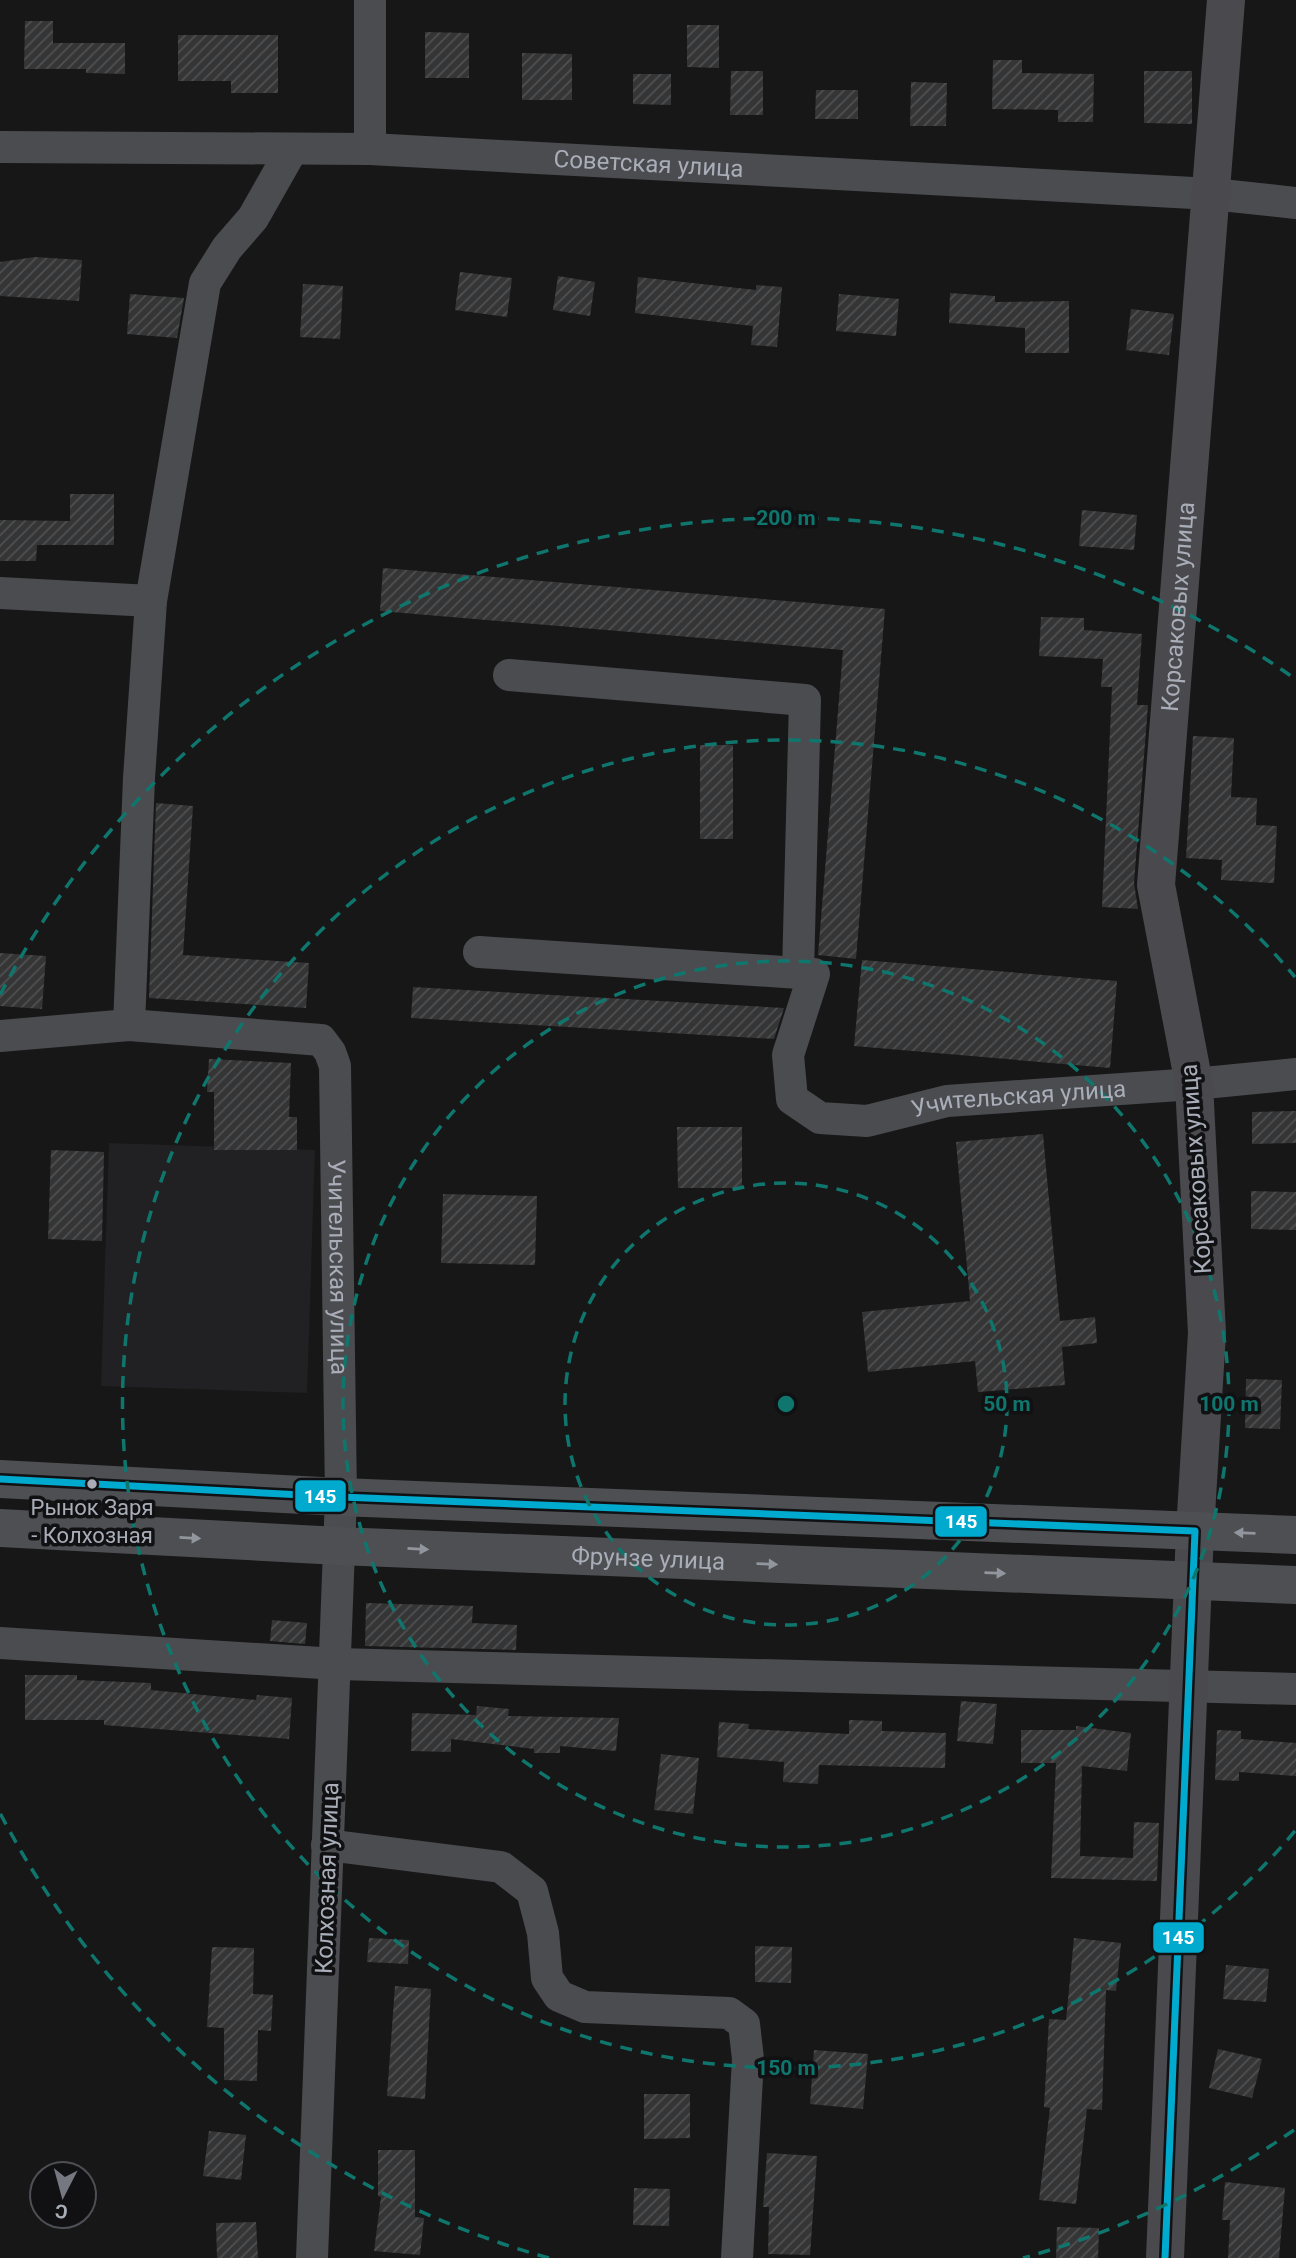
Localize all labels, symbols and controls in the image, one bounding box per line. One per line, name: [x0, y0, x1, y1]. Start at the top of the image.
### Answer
street label: Советская улица: [553, 145, 744, 183]
street label: Корсаковых улица: [1156, 501, 1200, 713]
text: 200 m: [756, 506, 816, 530]
street label: Корсаковых улица: [1175, 1063, 1217, 1275]
street label: Учительская улица: [908, 1075, 1127, 1123]
street label: Учительская улица: [322, 1159, 353, 1375]
centre of rings: [774, 1392, 798, 1416]
text: 50 m: [983, 1392, 1031, 1416]
text: 100 m: [1199, 1392, 1259, 1416]
marker: Рынок Заря - Колхозная: [85, 1477, 99, 1491]
line badge: 145: [294, 1479, 347, 1513]
text: 145: [304, 1485, 336, 1508]
place label: Рынок Заря - Колхозная: [31, 1495, 154, 1548]
line badge: 145: [934, 1505, 988, 1538]
text: 145: [945, 1510, 977, 1533]
one-way arrow: [1234, 1528, 1256, 1539]
one-way arrow: [180, 1533, 202, 1544]
street label: Фрунзе улица: [571, 1541, 726, 1576]
one-way arrow: [407, 1544, 429, 1555]
one-way arrow: [757, 1558, 779, 1569]
one-way arrow: [984, 1567, 1006, 1578]
street label: Колхозная улица: [310, 1782, 344, 1974]
line badge: 145: [1152, 1921, 1205, 1954]
text: 145: [1162, 1926, 1194, 1949]
text: 150 m: [756, 2056, 816, 2080]
north arrow: [28, 2160, 98, 2230]
text: С: [54, 2199, 69, 2223]

